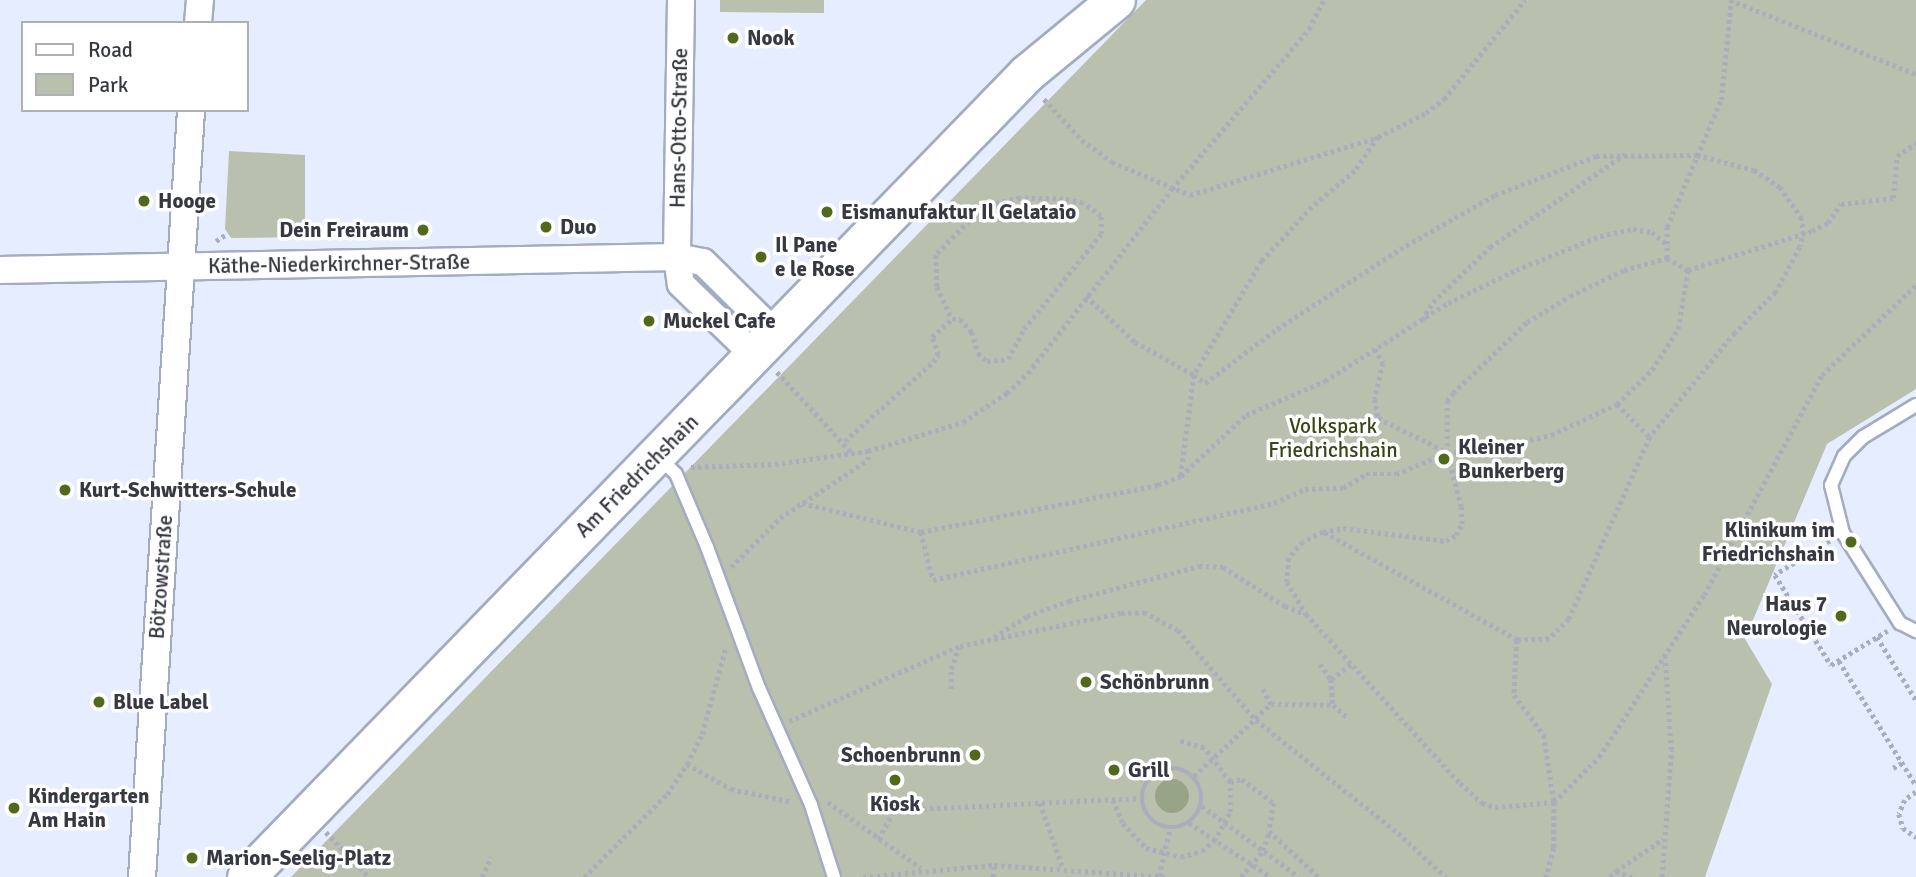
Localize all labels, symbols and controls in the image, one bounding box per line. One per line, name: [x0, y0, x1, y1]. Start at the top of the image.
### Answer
legend: [21, 21, 248, 112]
place label: Nook: [747, 25, 795, 51]
marker: Nook: [725, 30, 741, 46]
text: Road: [88, 37, 133, 63]
street label: Hans-Otto-Straße: [665, 48, 693, 208]
text: Park: [88, 72, 128, 98]
place label: Hooge: [158, 188, 216, 214]
marker: Hooge: [136, 193, 152, 209]
place label: Eismanufaktur Il Gelataio: [841, 199, 1076, 225]
marker: Eismanufaktur Il Gelataio: [819, 204, 835, 220]
place label: Duo: [560, 214, 596, 240]
place label: Dein Freiraum: [279, 217, 409, 243]
marker: Duo: [538, 219, 554, 235]
marker: Dein Freiraum: [415, 222, 431, 238]
place label: Il Pane e le Rose: [775, 232, 855, 282]
street label: Käthe-Niederkirchner-Straße: [208, 249, 470, 279]
marker: Il Pane e le Rose: [753, 249, 769, 265]
place label: Muckel Cafe: [663, 308, 776, 334]
marker: Muckel Cafe: [641, 313, 657, 329]
street label: Am Friedrichshain: [570, 409, 704, 543]
park label: Volkspark Friedrichshain: [1268, 413, 1398, 463]
place label: Kleiner Bunkerberg: [1458, 434, 1564, 484]
marker: Kleiner Bunkerberg: [1436, 451, 1452, 467]
place label: Kurt-Schwitters-Schule: [79, 477, 296, 503]
marker: Kurt-Schwitters-Schule: [57, 482, 73, 498]
street label: Bötzowstraße: [144, 514, 178, 640]
place label: Klinikum im Friedrichshain: [1702, 517, 1835, 567]
marker: Klinikum im Friedrichshain: [1841, 532, 1861, 552]
place label: Haus 7 Neurologie: [1726, 591, 1827, 641]
marker: Haus 7 Neurologie: [1833, 608, 1849, 624]
place label: Schönbrunn: [1100, 669, 1210, 695]
marker: Schönbrunn: [1078, 674, 1094, 690]
place label: Blue Label: [113, 689, 209, 715]
marker: Blue Label: [91, 694, 107, 710]
place label: Schoenbrunn: [841, 742, 961, 768]
marker: Schoenbrunn: [967, 747, 983, 763]
place label: Grill: [1128, 757, 1170, 783]
marker: Grill: [1106, 762, 1122, 778]
marker: Kiosk: [887, 772, 903, 788]
place label: Kindergarten Am Hain: [28, 783, 149, 833]
place label: Kiosk: [870, 791, 920, 817]
marker: Kindergarten Am Hain: [6, 800, 22, 816]
place label: Marion-Seelig-Platz: [206, 845, 391, 871]
marker: Marion-Seelig-Platz: [184, 850, 200, 866]

